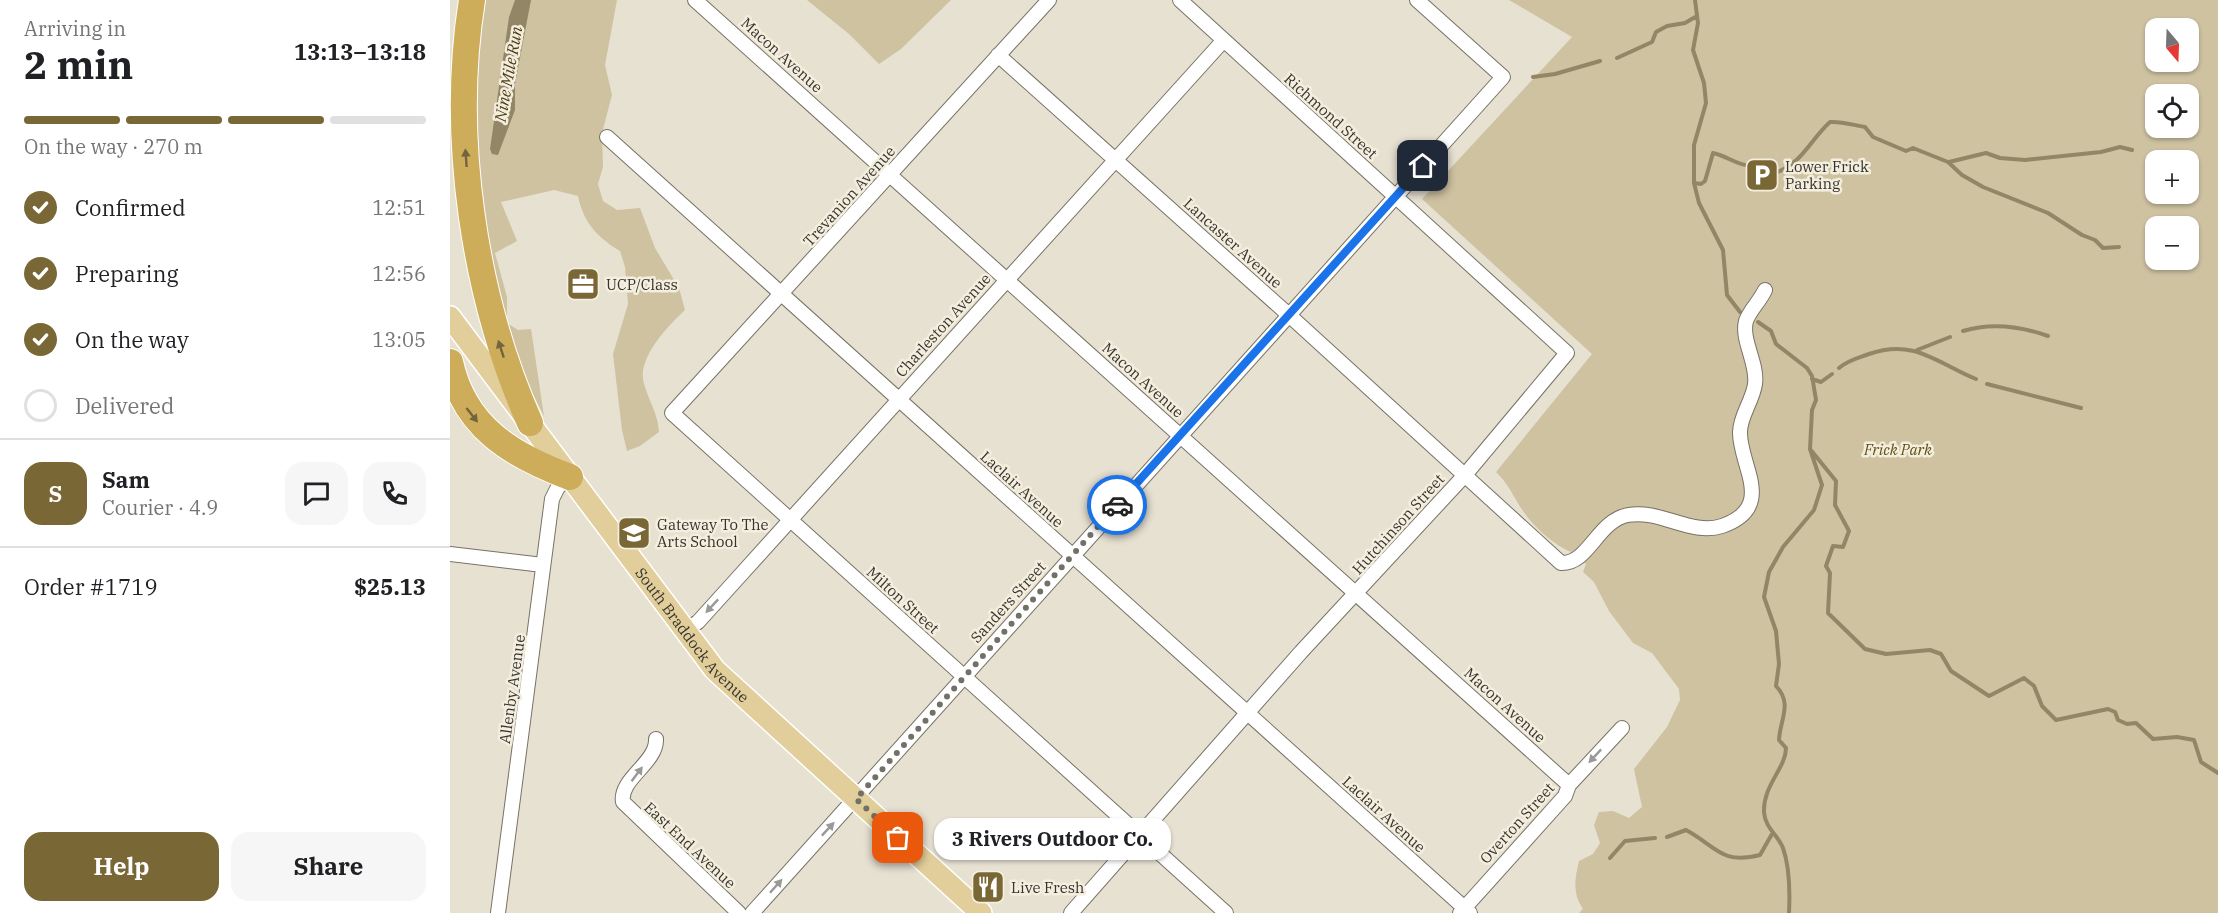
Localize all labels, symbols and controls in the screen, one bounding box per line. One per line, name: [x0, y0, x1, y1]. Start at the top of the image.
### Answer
street label: Macon Avenue: [737, 13, 827, 97]
text: Arriving in: [24, 15, 126, 42]
north arrow: [2145, 18, 2199, 72]
map controls: [2145, 18, 2199, 270]
water label: Nine Mile Run: [490, 25, 526, 124]
text: 13:13–13:18: [294, 37, 426, 66]
text: 2 min: [24, 39, 133, 90]
street label: Richmond Street: [1280, 69, 1382, 163]
button: locate: [2145, 84, 2199, 138]
text: On the way · 270 m: [24, 133, 203, 160]
pin: [1397, 140, 1448, 191]
street label: Trevanion Avenue: [799, 142, 899, 250]
one-way arrow: [461, 148, 471, 167]
icon: home: [1406, 149, 1439, 182]
button: +: [2145, 150, 2199, 204]
parking icon: Lower Frick Parking: [1744, 157, 1780, 193]
place label: Lower Frick Parking: [1785, 157, 1869, 193]
icon: check: [24, 191, 57, 224]
text: Confirmed: [75, 193, 186, 222]
text: 12:51: [372, 194, 426, 221]
street label: Lancaster Avenue: [1180, 194, 1286, 292]
button: −: [2145, 216, 2199, 270]
icon: check: [24, 257, 57, 290]
text: Preparing: [75, 259, 179, 288]
text: 12:56: [372, 260, 426, 287]
office icon: UCP/Class: [565, 266, 601, 302]
street label: Charleston Avenue: [891, 269, 995, 381]
place label: UCP/Class: [606, 275, 678, 294]
icon: check: [24, 323, 57, 356]
text: On the way: [75, 325, 189, 354]
text: 13:05: [372, 326, 426, 353]
street label: Macon Avenue: [1098, 338, 1188, 422]
one-way arrow: [496, 340, 505, 358]
text: Delivered: [75, 391, 174, 420]
one-way arrow: [466, 407, 479, 423]
park label: Frick Park: [1863, 440, 1932, 459]
street label: Laclair Avenue: [977, 447, 1067, 531]
button: chat: [285, 462, 348, 525]
button: phone: [363, 462, 426, 525]
text: Sam: [102, 465, 150, 494]
street label: Hutchinson Street: [1348, 470, 1448, 578]
courier: [1087, 475, 1147, 535]
text: S: [49, 479, 62, 508]
icon: car: [1101, 489, 1134, 522]
text: Courier · 4.9: [102, 494, 218, 521]
school or university icon: Gateway To The Arts School: [616, 515, 652, 551]
place label: Gateway To The Arts School: [657, 515, 769, 551]
street label: Sanders Street: [966, 557, 1050, 647]
street label: Milton Street: [863, 562, 943, 638]
street label: South Braddock Avenue: [632, 563, 753, 706]
text: Order #1719: [24, 572, 158, 601]
text: $25.13: [354, 572, 426, 601]
one-way arrow: [706, 598, 719, 613]
street label: Allenby Avenue: [495, 633, 529, 745]
street label: Macon Avenue: [1460, 663, 1550, 747]
one-way arrow: [1588, 749, 1602, 764]
one-way arrow: [631, 766, 643, 782]
street label: Laclair Avenue: [1339, 772, 1429, 856]
street label: Overton Street: [1476, 779, 1558, 867]
street label: East End Avenue: [640, 798, 740, 892]
pin: [872, 812, 923, 863]
callout: 3 Rivers Outdoor Co.: [934, 817, 1171, 859]
icon: bag: [881, 821, 914, 854]
one-way arrow: [820, 823, 834, 837]
text: 3 Rivers Outdoor Co.: [952, 825, 1153, 852]
button: Help: [24, 832, 219, 901]
button: Share: [231, 832, 426, 901]
restaurant icon: Live Fresh: [970, 869, 1006, 905]
place label: Live Fresh: [1011, 878, 1084, 897]
one-way arrow: [768, 879, 782, 893]

